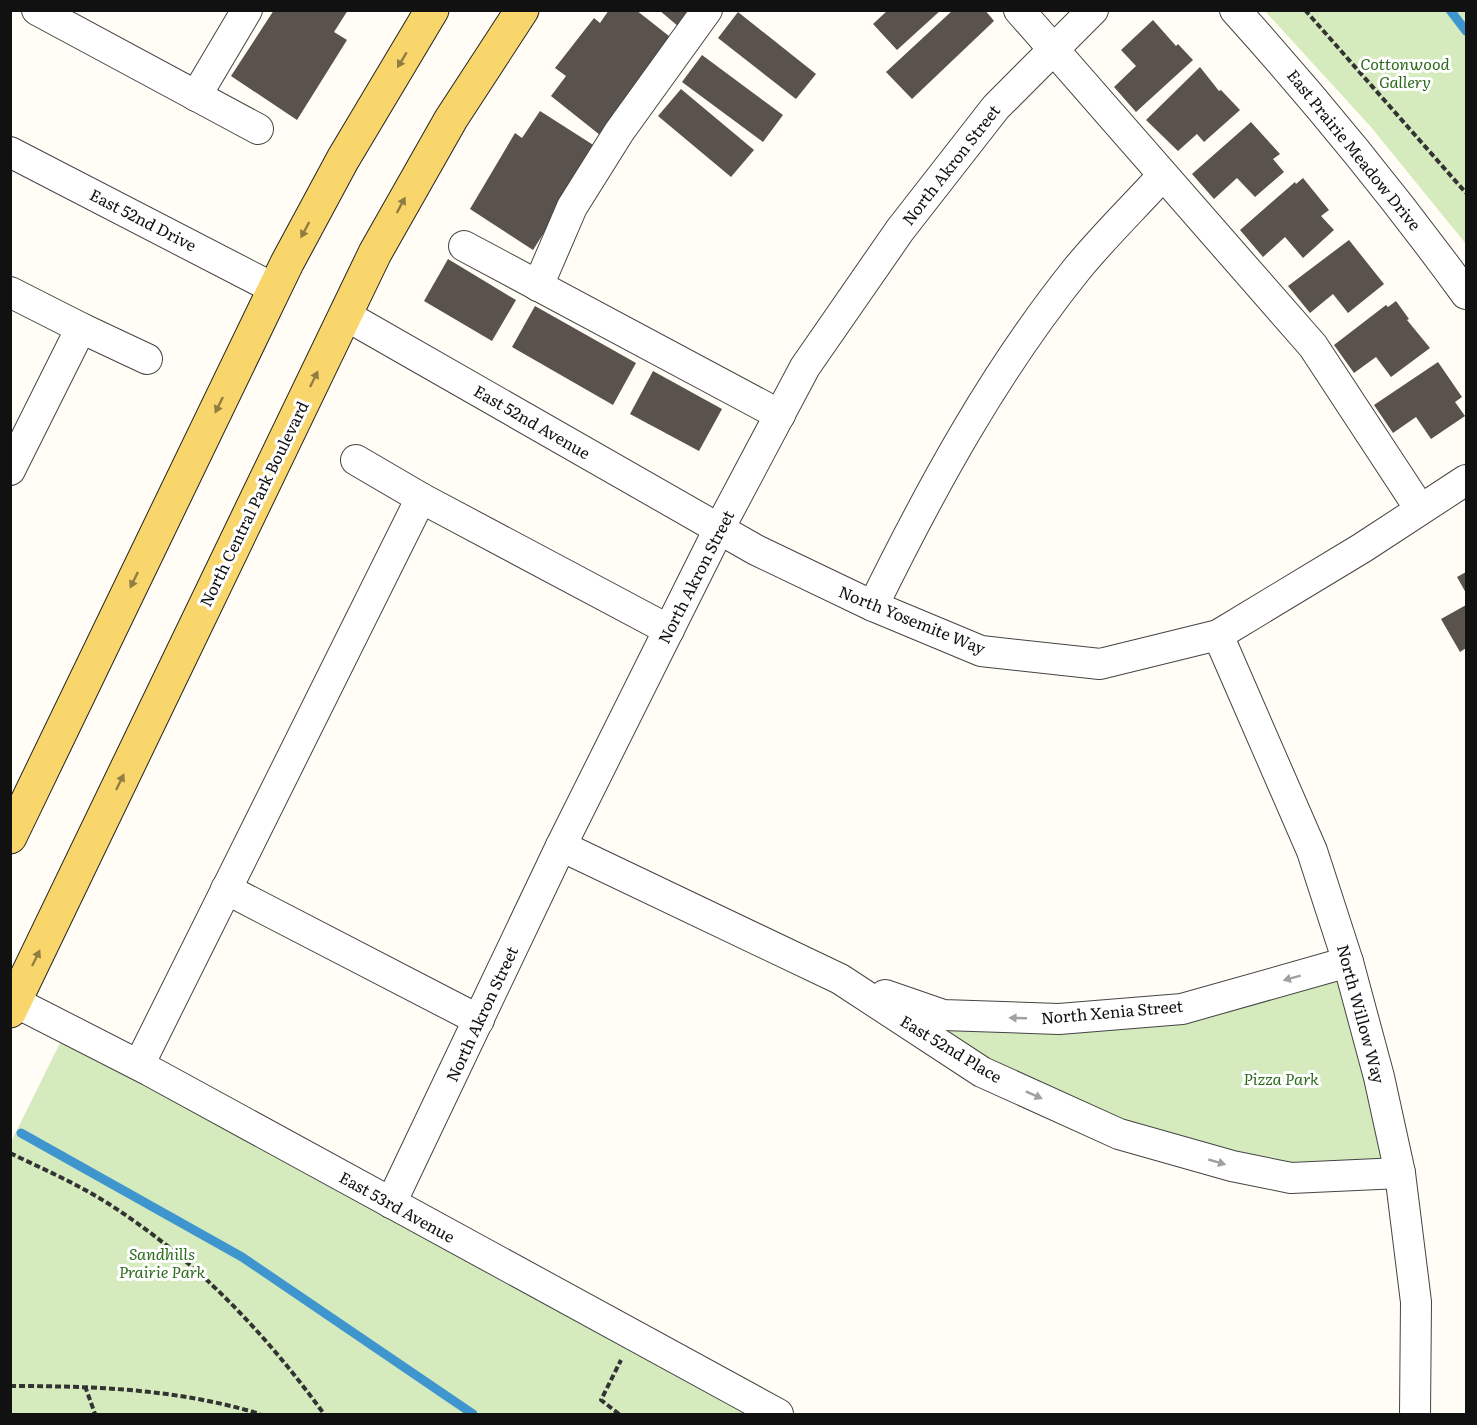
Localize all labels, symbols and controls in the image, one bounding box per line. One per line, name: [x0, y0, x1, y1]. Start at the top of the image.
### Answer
park label: Cottonwood Gallery: [1360, 51, 1451, 93]
one-way arrow: [396, 52, 407, 68]
street label: East Prairie Meadow Drive: [1282, 64, 1427, 235]
street label: North Akron Street: [895, 99, 1005, 230]
street label: East 52nd Drive: [86, 182, 201, 256]
one-way arrow: [396, 196, 405, 213]
one-way arrow: [300, 221, 310, 238]
one-way arrow: [310, 371, 319, 388]
street label: East 52nd Avenue: [470, 378, 595, 464]
street label: North Central Park Boulevard: [193, 396, 314, 611]
one-way arrow: [214, 396, 223, 413]
street label: North Akron Street: [651, 505, 739, 648]
one-way arrow: [130, 572, 139, 589]
street label: North Yosemite Way: [835, 579, 990, 660]
one-way arrow: [116, 774, 125, 791]
street label: North Akron Street: [439, 941, 523, 1085]
street label: North Willow Way: [1332, 942, 1392, 1087]
one-way arrow: [31, 949, 40, 966]
one-way arrow: [1283, 974, 1301, 983]
street label: North Xenia Street: [1040, 993, 1184, 1029]
street label: East 52nd Place: [896, 1008, 1007, 1088]
one-way arrow: [1008, 1013, 1027, 1023]
park label: Pizza Park: [1243, 1066, 1319, 1090]
one-way arrow: [1025, 1091, 1042, 1100]
one-way arrow: [1208, 1158, 1226, 1167]
street label: East 53rd Avenue: [335, 1164, 460, 1248]
park label: Sandhills Prairie Park: [119, 1241, 206, 1283]

